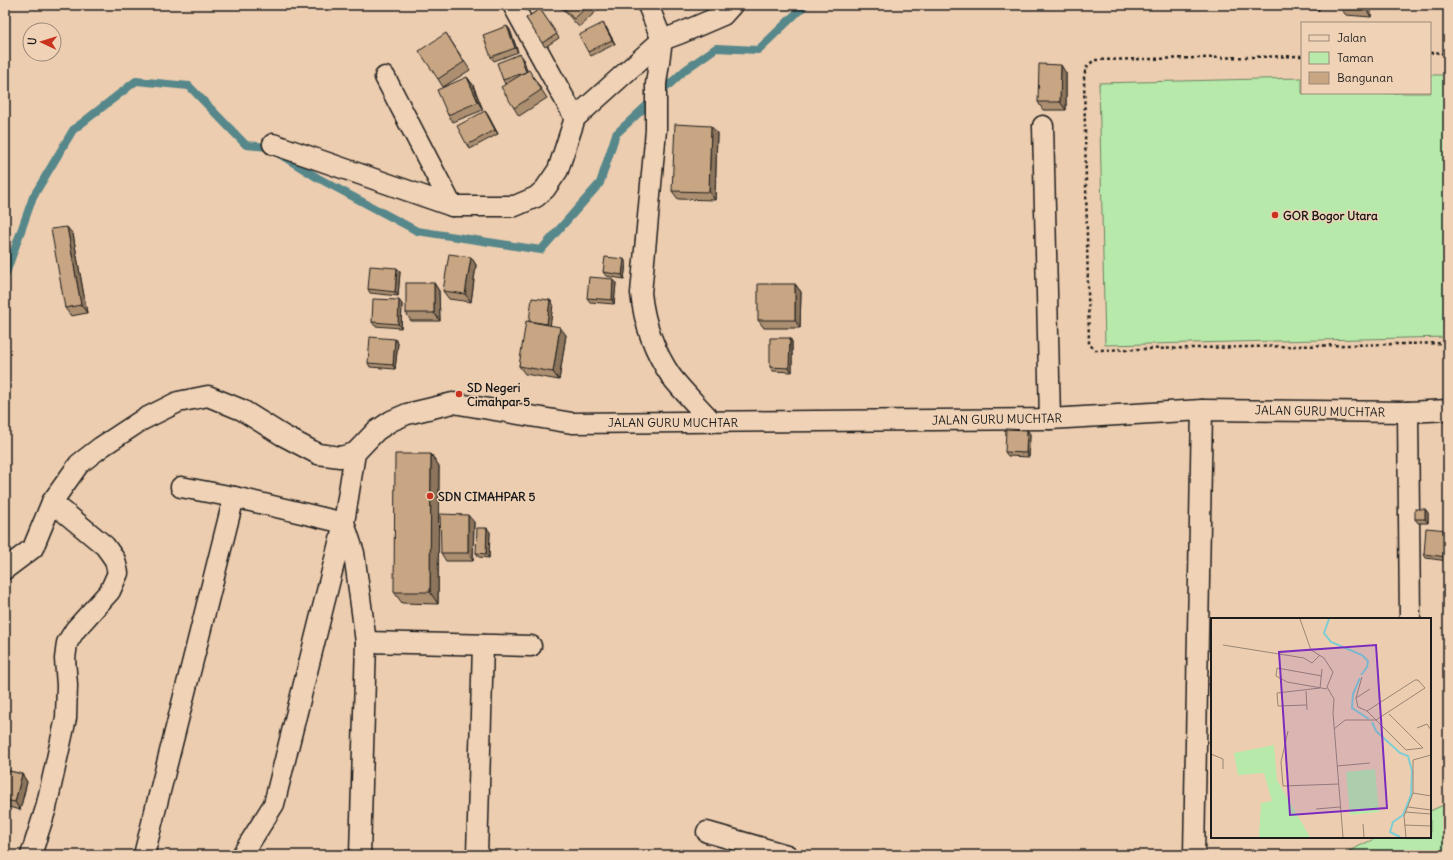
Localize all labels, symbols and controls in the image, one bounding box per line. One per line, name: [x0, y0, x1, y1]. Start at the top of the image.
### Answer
north arrow: [22, 22, 62, 62]
legend: [1301, 22, 1431, 94]
text: Jalan: [1337, 30, 1366, 45]
text: U: [25, 37, 39, 46]
text: Taman: [1337, 50, 1374, 65]
text: Bangunan: [1337, 70, 1393, 85]
place label: GOR Bogor Utara: [1283, 208, 1378, 224]
marker: GOR Bogor Utara: [1270, 210, 1280, 220]
place label: SD Negeri Cimahpar 5: [467, 380, 530, 410]
marker: SD Negeri Cimahpar 5: [454, 389, 464, 399]
street label: JALAN GURU MUCHTAR: [1255, 402, 1386, 420]
street label: JALAN GURU MUCHTAR: [932, 410, 1063, 428]
street label: JALAN GURU MUCHTAR: [608, 415, 739, 430]
place label: SDN CIMAHPAR 5: [438, 489, 536, 504]
marker: SDN CIMAHPAR 5: [425, 491, 435, 501]
inset map: [1211, 618, 1431, 838]

